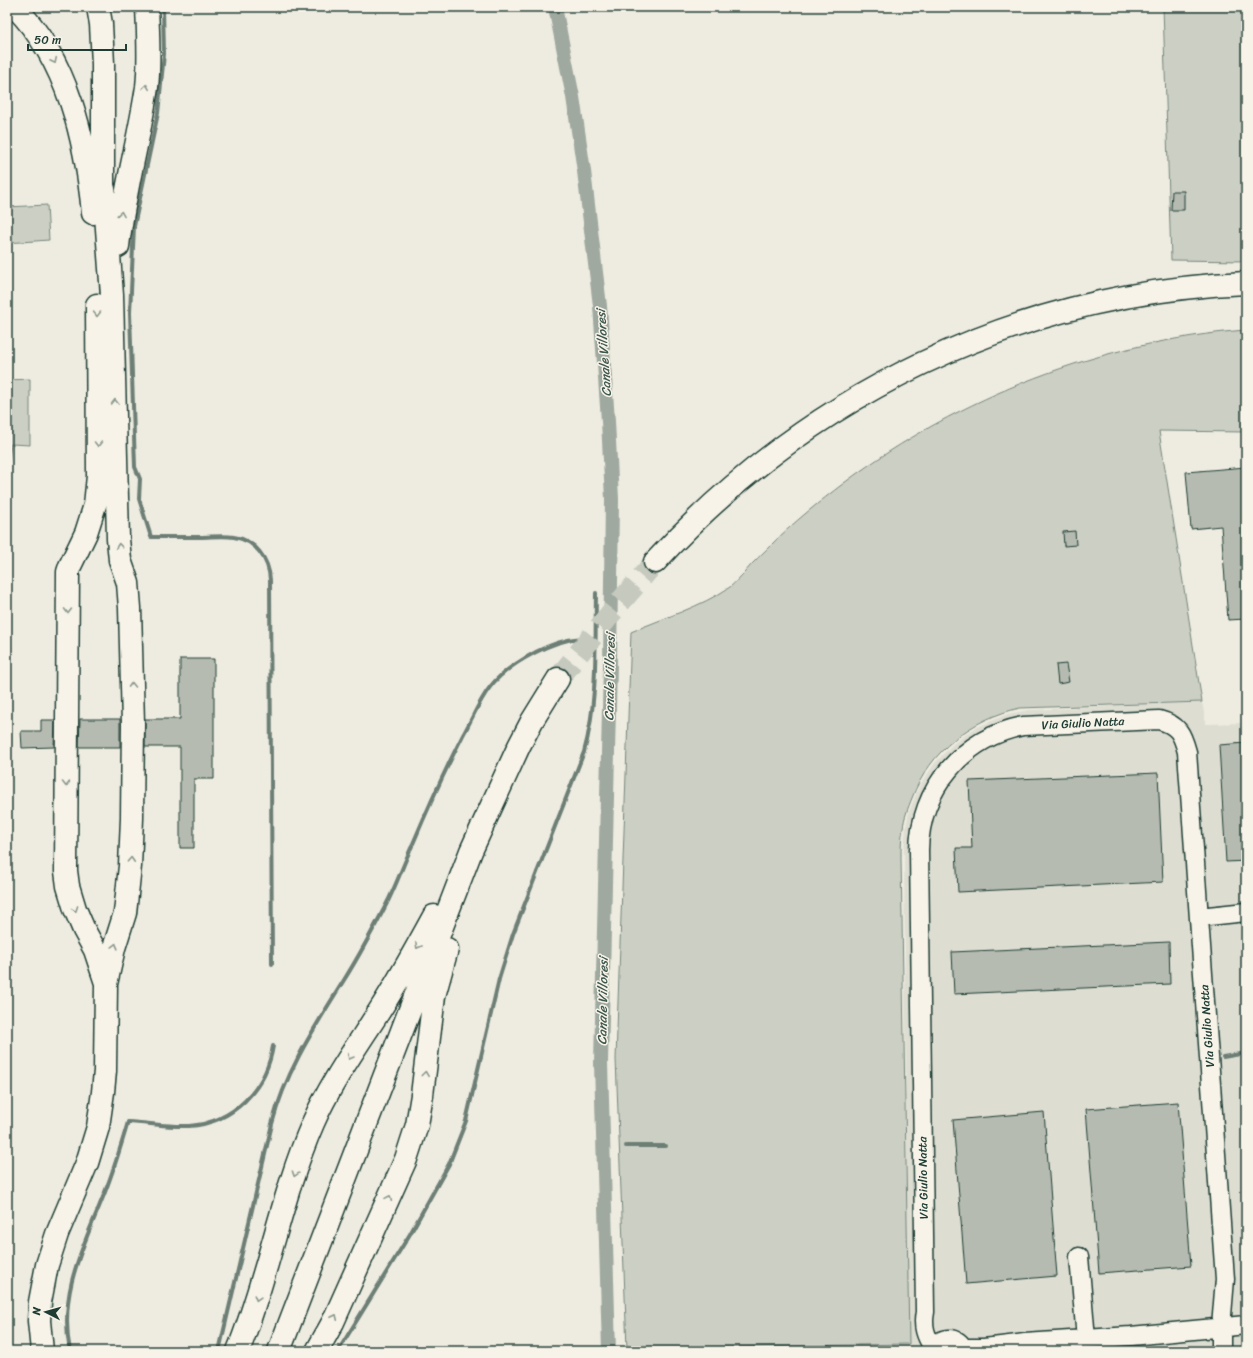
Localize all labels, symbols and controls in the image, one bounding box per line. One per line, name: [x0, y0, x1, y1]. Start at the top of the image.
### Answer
scale bar: [28, 26, 126, 52]
text: 50 m: [34, 29, 61, 51]
one-way arrow: [49, 57, 57, 65]
one-way arrow: [141, 84, 150, 90]
one-way arrow: [116, 211, 125, 218]
water label: Canale Villoresi: [589, 306, 618, 397]
one-way arrow: [93, 311, 102, 317]
one-way arrow: [110, 399, 119, 405]
one-way arrow: [94, 441, 102, 447]
one-way arrow: [115, 543, 124, 549]
one-way arrow: [64, 608, 72, 614]
water label: Canale Villoresi: [597, 631, 622, 721]
one-way arrow: [128, 682, 136, 688]
street label: Via Giulio Natta: [1041, 710, 1126, 736]
one-way arrow: [62, 781, 70, 787]
one-way arrow: [126, 857, 135, 863]
one-way arrow: [70, 905, 78, 912]
one-way arrow: [415, 942, 422, 949]
one-way arrow: [110, 943, 119, 950]
water label: Canale Villoresi: [590, 955, 615, 1045]
street label: Via Giulio Natta: [1193, 983, 1221, 1068]
one-way arrow: [347, 1053, 354, 1060]
one-way arrow: [420, 1071, 429, 1077]
street label: Via Giulio Natta: [911, 1135, 935, 1220]
one-way arrow: [291, 1170, 299, 1177]
one-way arrow: [384, 1195, 392, 1202]
north arrow: [26, 1292, 66, 1332]
one-way arrow: [253, 1295, 262, 1302]
text: N: [27, 1306, 46, 1317]
one-way arrow: [330, 1313, 338, 1321]

